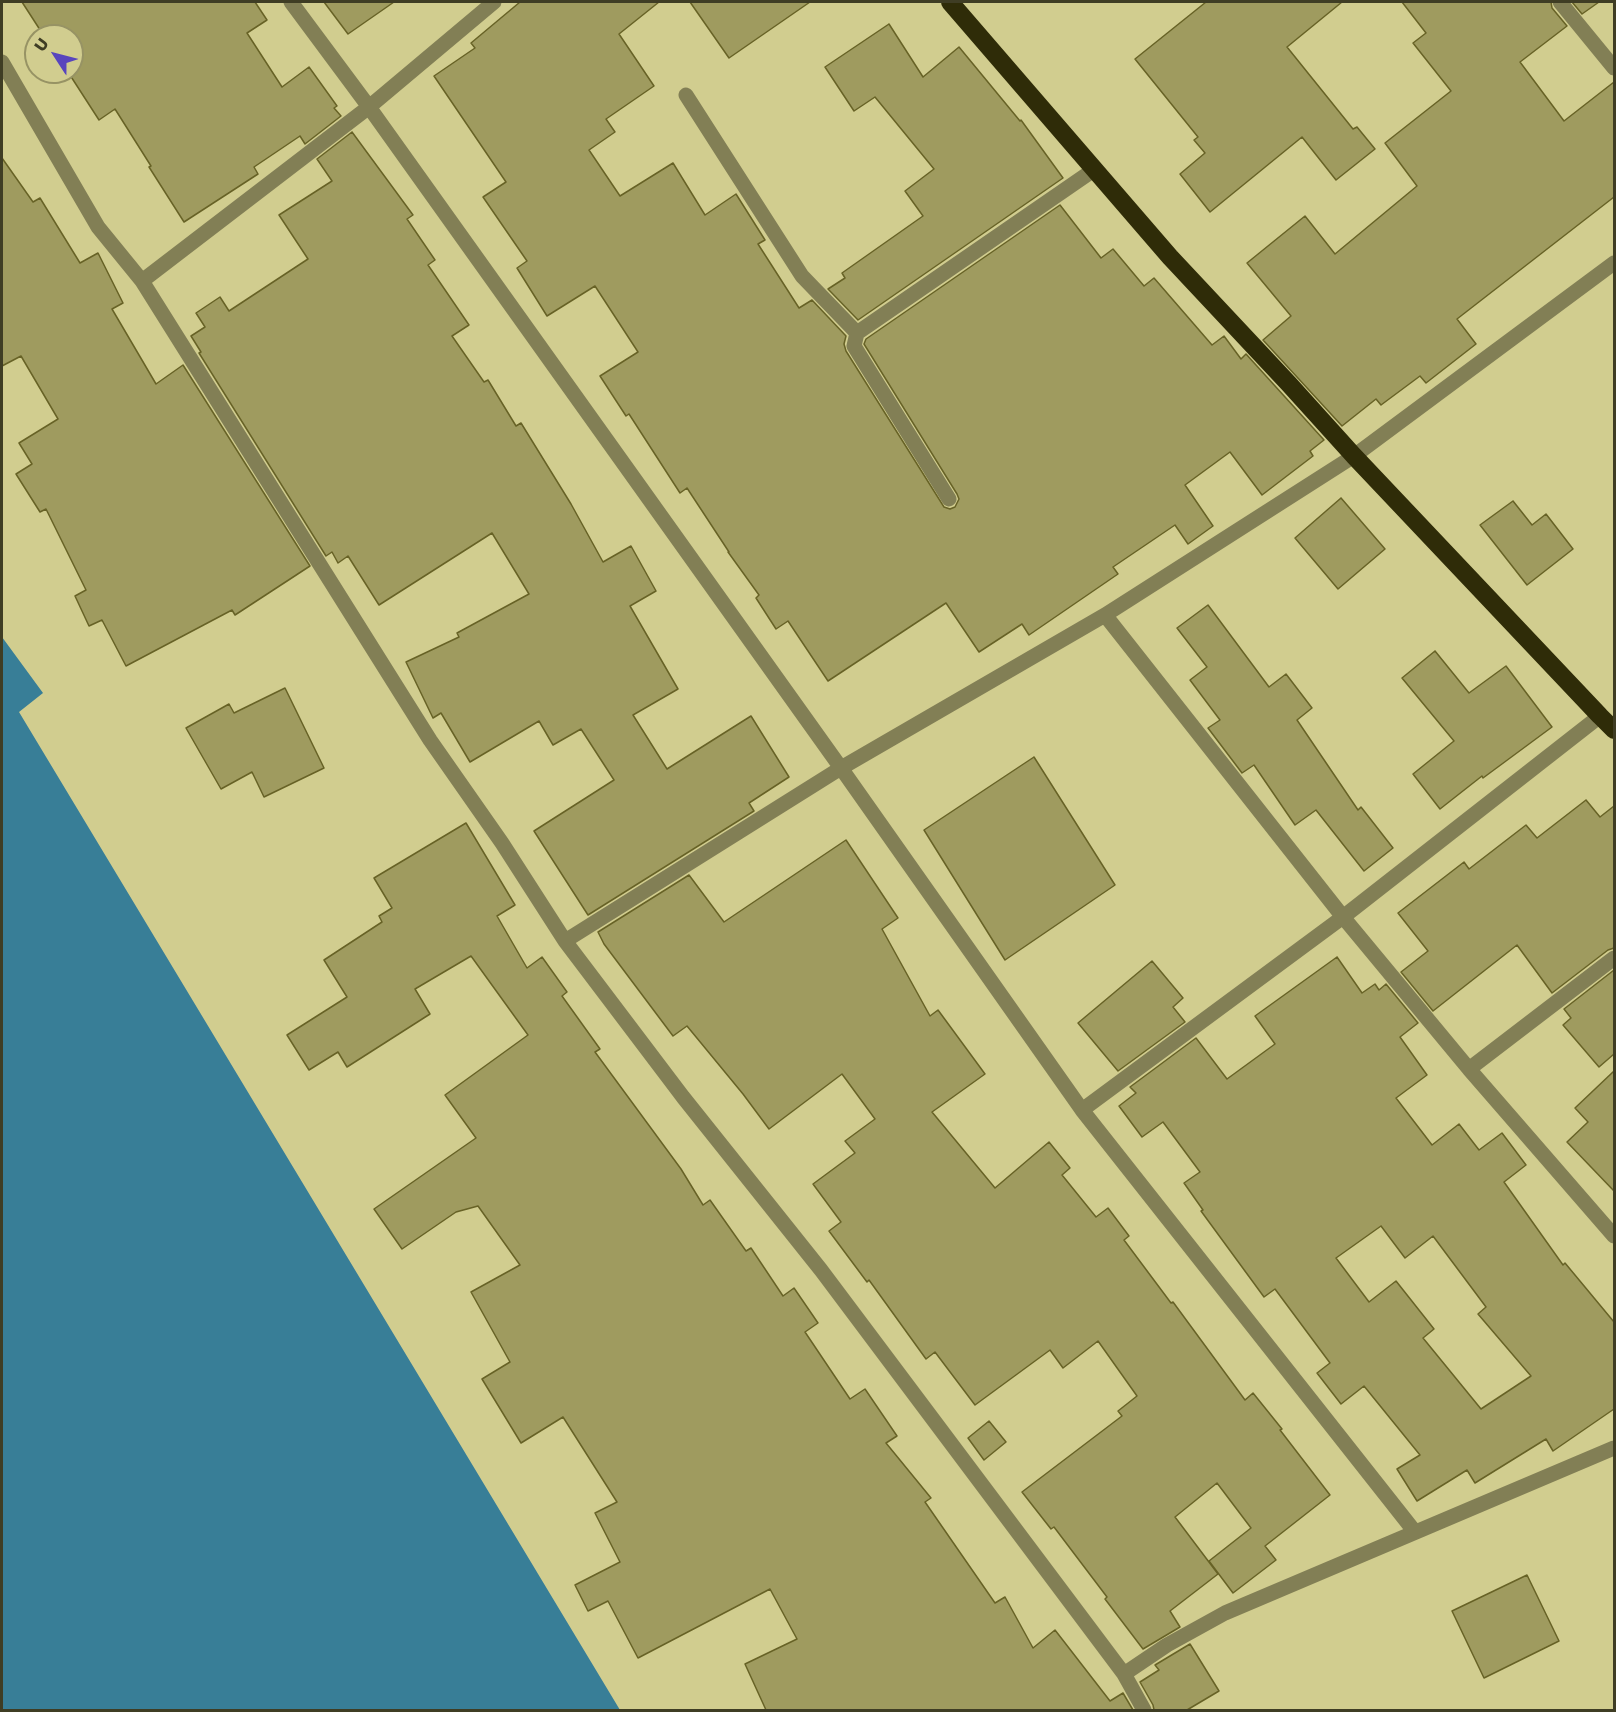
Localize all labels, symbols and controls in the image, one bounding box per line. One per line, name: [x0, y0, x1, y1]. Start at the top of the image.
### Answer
north arrow: [24, 24, 84, 84]
text: U: [30, 34, 53, 55]

